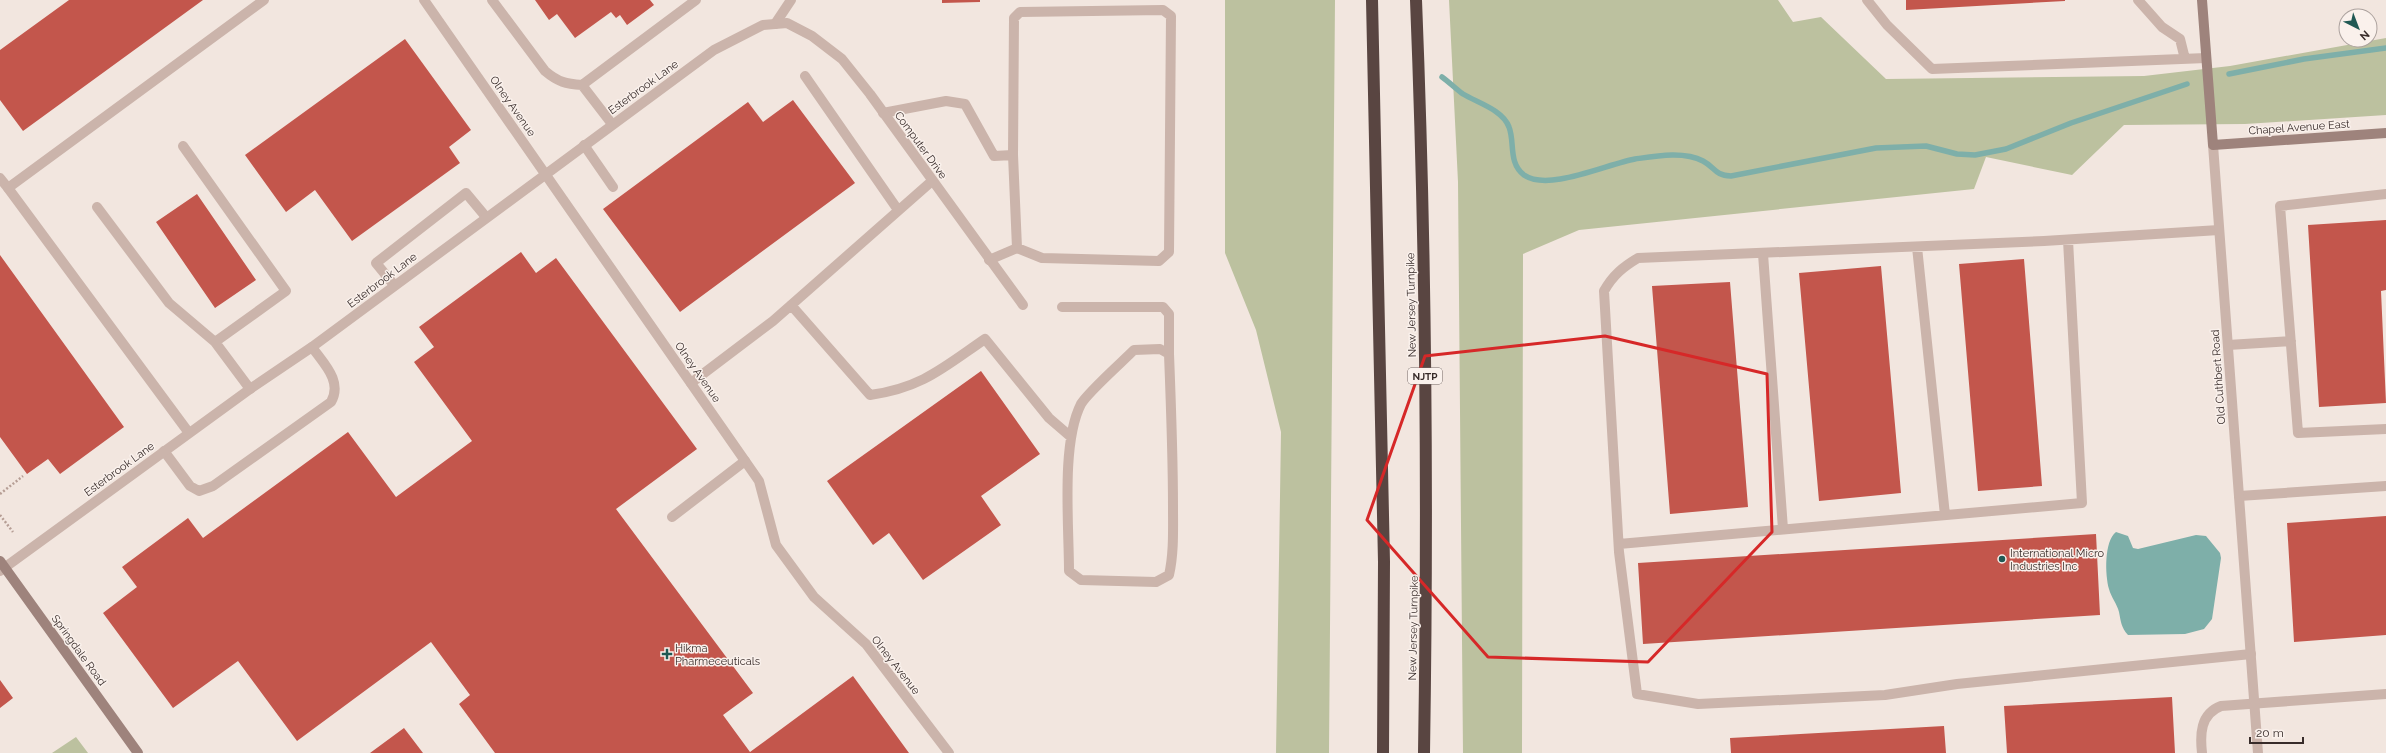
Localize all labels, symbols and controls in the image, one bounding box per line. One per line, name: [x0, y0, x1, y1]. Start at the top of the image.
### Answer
north arrow: [2338, 8, 2378, 48]
text: N: [2357, 27, 2372, 43]
street label: Esterbrook Lane: [606, 57, 681, 117]
street label: Olney Avenue: [487, 74, 538, 139]
street label: Computer Drive: [892, 109, 950, 182]
street label: Chapel Avenue East: [2248, 117, 2350, 138]
street label: Esterbrook Lane: [345, 250, 420, 311]
street label: New Jersey Turnpike: [1404, 252, 1419, 358]
street label: Old Cuthbert Road: [2209, 329, 2228, 425]
street label: Olney Avenue: [672, 340, 723, 405]
road number: NJTP: [1408, 368, 1442, 384]
street label: Esterbrook Lane: [82, 439, 157, 499]
place label: International Micro Industries Inc: [2010, 547, 2105, 573]
marker: International Micro Industries Inc: [1997, 554, 2007, 564]
street label: New Jersey Turnpike: [1406, 575, 1421, 681]
street label: Springdale Road: [49, 612, 109, 688]
street label: Olney Avenue: [869, 633, 923, 698]
place label: Hikma Pharmeceuticals: [675, 642, 760, 668]
marker: Hikma Pharmeceuticals: [662, 649, 672, 659]
scale bar: [2250, 719, 2303, 745]
text: 20 m: [2256, 726, 2284, 740]

